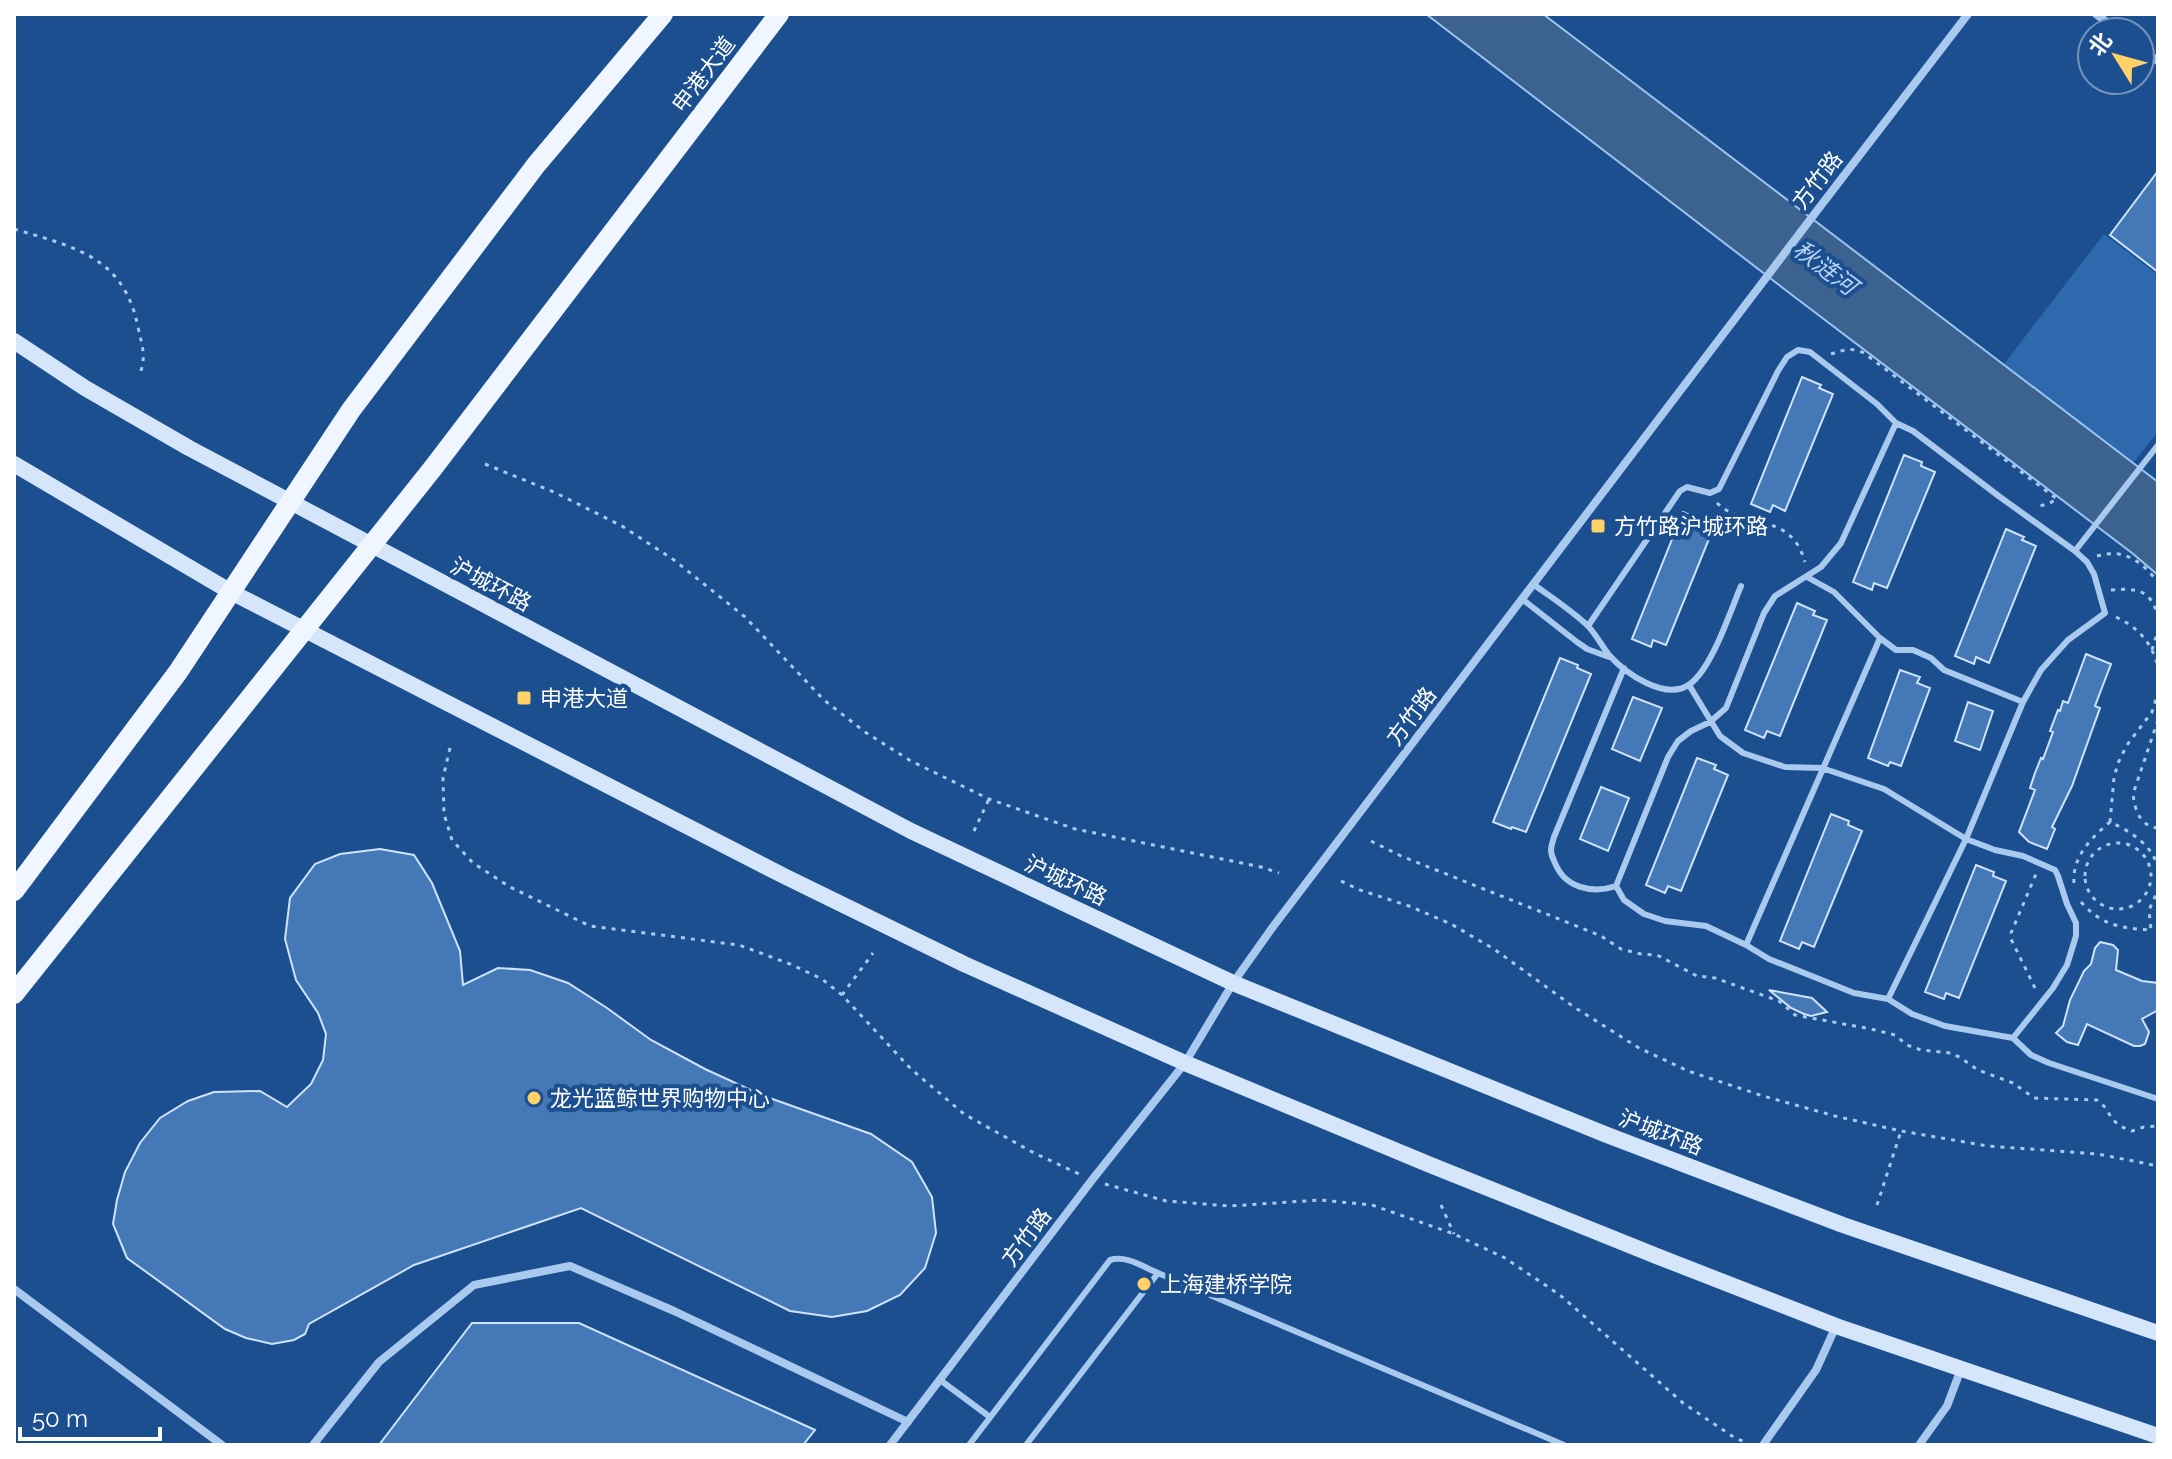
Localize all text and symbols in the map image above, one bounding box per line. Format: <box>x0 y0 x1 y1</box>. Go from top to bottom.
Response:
north arrow <box>2076 16 2156 96</box>
text: 北 <box>2083 27 2117 61</box>
street label: 申港大道 <box>666 31 740 117</box>
street label: 方竹路 <box>1786 146 1848 214</box>
water label: 秋涟河 <box>1788 234 1866 303</box>
place label: 方竹路沪城环路 <box>1614 513 1768 539</box>
marker: 方竹路沪城环路 <box>1589 517 1607 535</box>
street label: 沪城环路 <box>446 552 536 616</box>
street label: 方竹路 <box>1381 682 1441 750</box>
place label: 申港大道 <box>540 685 628 711</box>
marker: 申港大道 <box>515 689 533 707</box>
street label: 沪城环路 <box>1021 850 1111 910</box>
place label: 龙光蓝鲸世界购物中心 <box>550 1085 770 1111</box>
marker: 龙光蓝鲸世界购物中心 <box>525 1089 543 1107</box>
street label: 沪城环路 <box>1615 1104 1707 1160</box>
street label: 方竹路 <box>996 1203 1056 1271</box>
place label: 上海建桥学院 <box>1160 1271 1292 1297</box>
marker: 上海建桥学院 <box>1135 1275 1153 1293</box>
scale bar <box>20 1391 160 1441</box>
text: 50 m <box>32 1404 88 1433</box>

